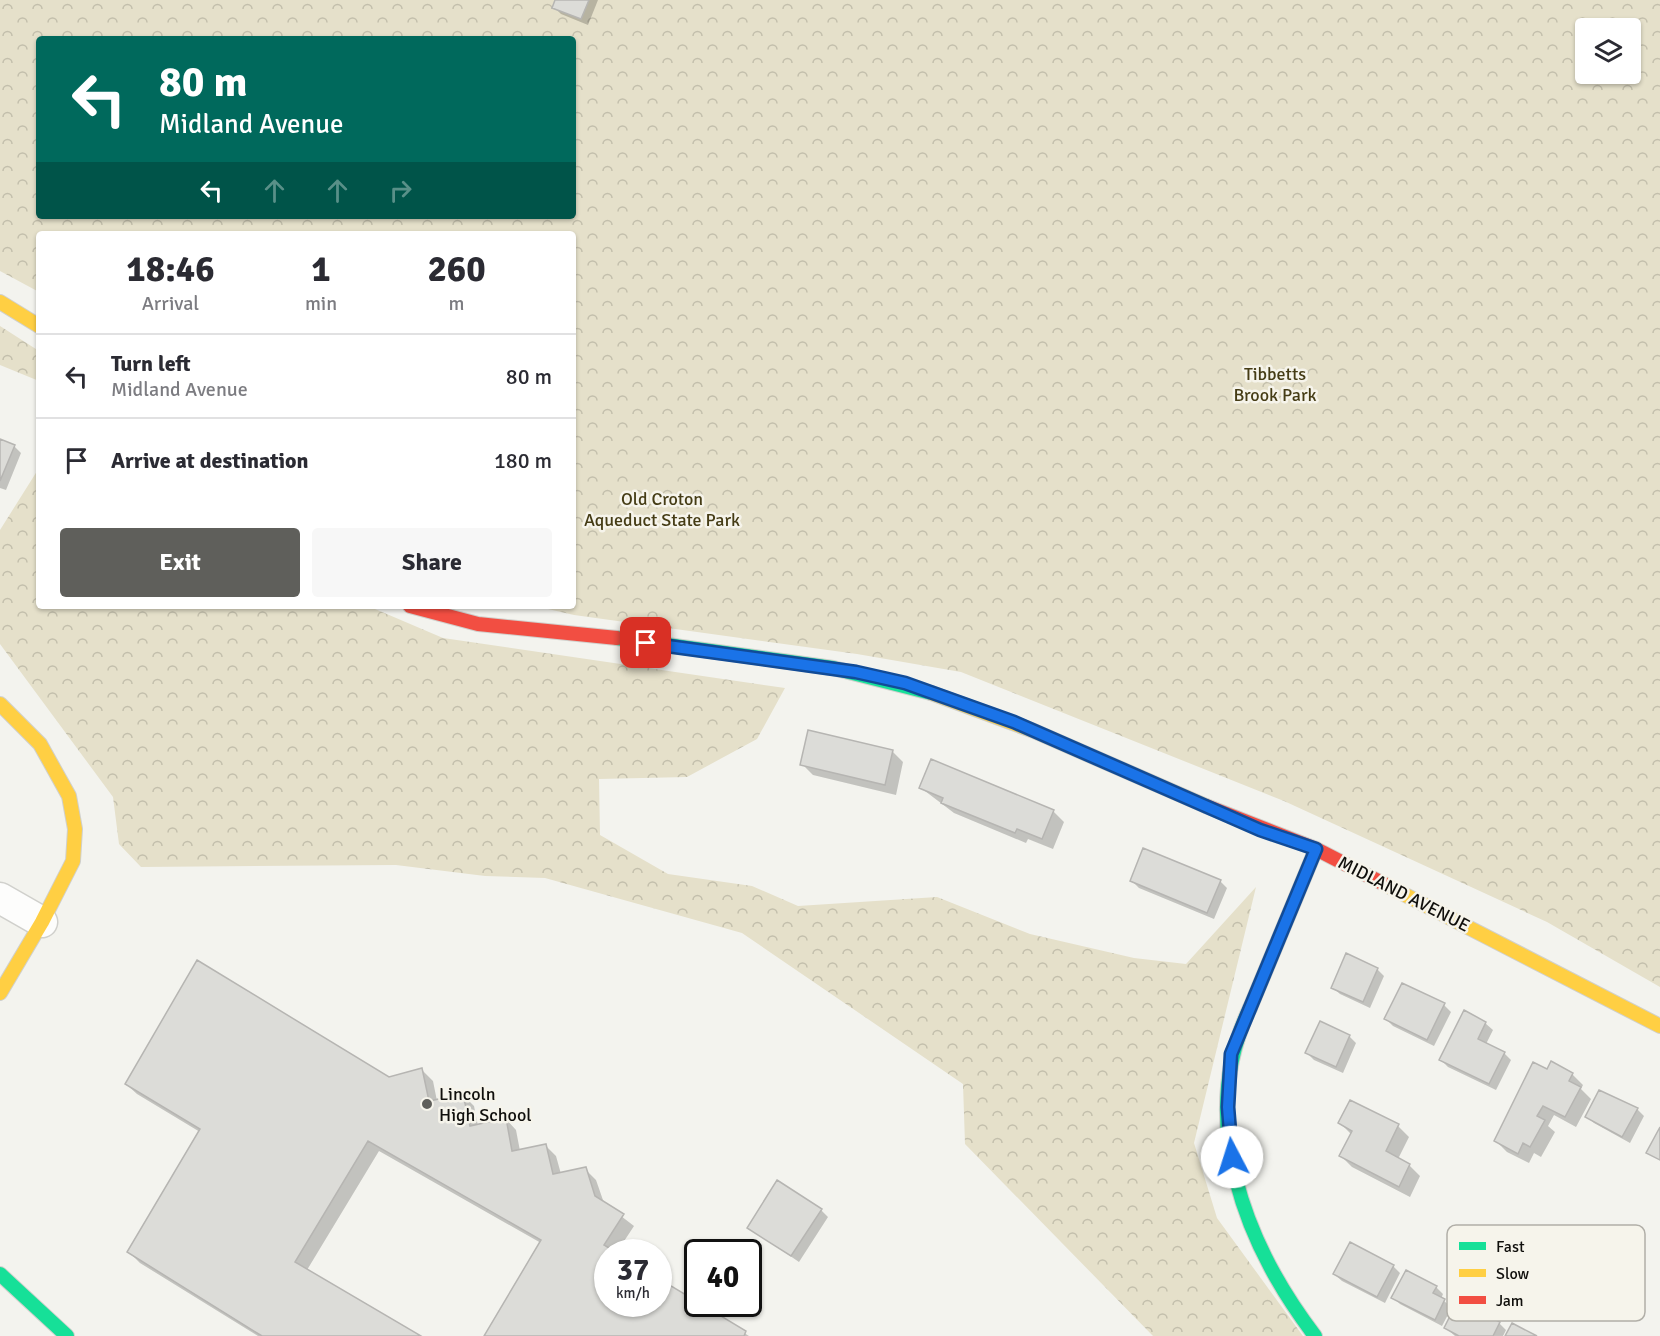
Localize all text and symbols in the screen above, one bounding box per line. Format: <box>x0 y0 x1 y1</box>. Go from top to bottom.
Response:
map controls <box>1575 18 1641 84</box>
button: layers <box>1575 18 1641 84</box>
text: 80 m <box>159 57 248 108</box>
icon: left <box>60 60 138 138</box>
text: Midland Avenue <box>159 108 344 141</box>
icon: left <box>195 174 228 207</box>
icon: ahead <box>258 174 291 207</box>
icon: ahead <box>321 174 354 207</box>
icon: right <box>384 174 417 207</box>
text: 18:46 <box>126 247 215 292</box>
text: 1 <box>311 247 331 292</box>
text: 260 <box>427 247 486 292</box>
text: Arrival <box>142 291 199 316</box>
text: min <box>305 291 337 316</box>
text: m <box>449 291 465 316</box>
text: Turn left <box>111 350 191 377</box>
icon: left <box>60 360 93 393</box>
text: 80 m <box>506 363 552 390</box>
park label: Tibbetts Brook Park <box>1233 363 1317 406</box>
text: Midland Avenue <box>111 377 248 402</box>
icon: arrive <box>60 444 93 477</box>
text: Arrive at destination <box>111 447 308 474</box>
text: 180 m <box>494 447 552 474</box>
park label: Old Croton Aqueduct State Park <box>584 488 740 531</box>
button: Exit <box>60 528 300 597</box>
button: Share <box>312 528 552 597</box>
pin <box>620 617 671 668</box>
icon: arrive <box>629 626 662 659</box>
street label: MIDLAND AVENUE <box>1335 851 1473 937</box>
place label: Lincoln High School <box>439 1083 532 1126</box>
marker: Lincoln High School <box>420 1097 434 1111</box>
position arrow <box>1200 1125 1264 1189</box>
legend <box>1447 1225 1645 1321</box>
text: Fast <box>1496 1237 1525 1257</box>
speed limit sign: 40 <box>684 1239 762 1317</box>
text: 37 <box>617 1252 649 1289</box>
text: Slow <box>1496 1264 1530 1284</box>
text: km/h <box>616 1284 650 1302</box>
text: Jam <box>1496 1291 1524 1311</box>

